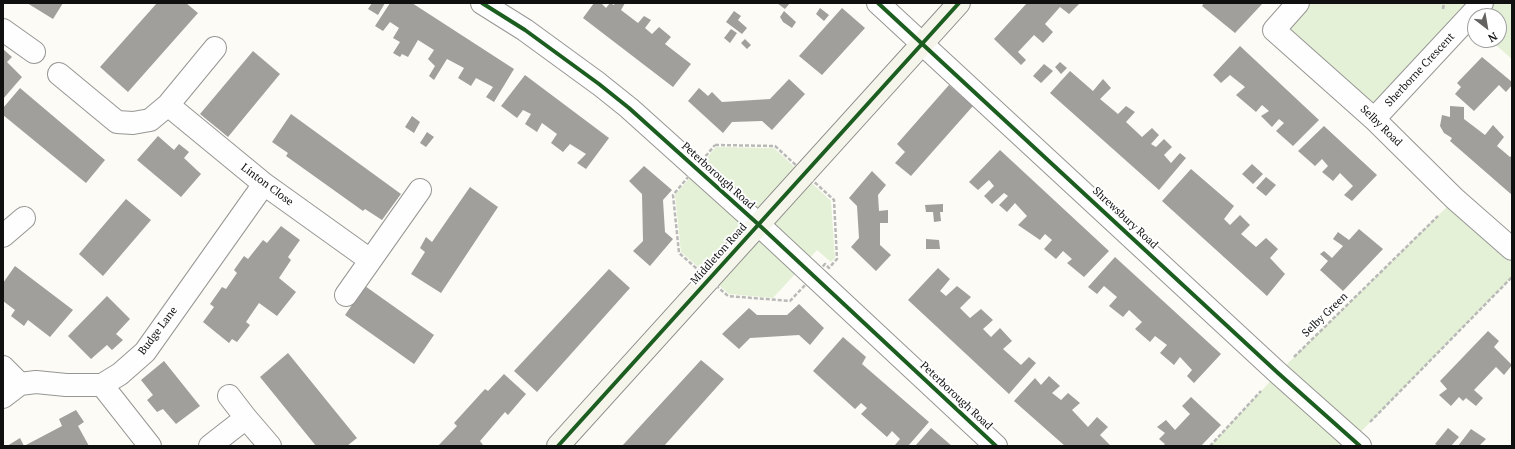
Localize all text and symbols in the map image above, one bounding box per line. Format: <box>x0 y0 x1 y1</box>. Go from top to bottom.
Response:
north arrow <box>1467 8 1507 48</box>
text: N <box>1485 29 1500 46</box>
street label: Sherborne Crescent <box>1382 30 1458 110</box>
street label: Selby Road <box>1357 103 1405 149</box>
street label: Peterborough Road <box>679 140 757 212</box>
street label: Linton Close <box>238 161 296 209</box>
street label: Shrewsbury Road <box>1090 184 1160 252</box>
street label: Middleton Road <box>688 221 750 287</box>
street label: Selby Green <box>1299 290 1351 340</box>
street label: Budge Lane <box>136 304 180 358</box>
street label: Peterborough Road <box>917 359 995 433</box>

